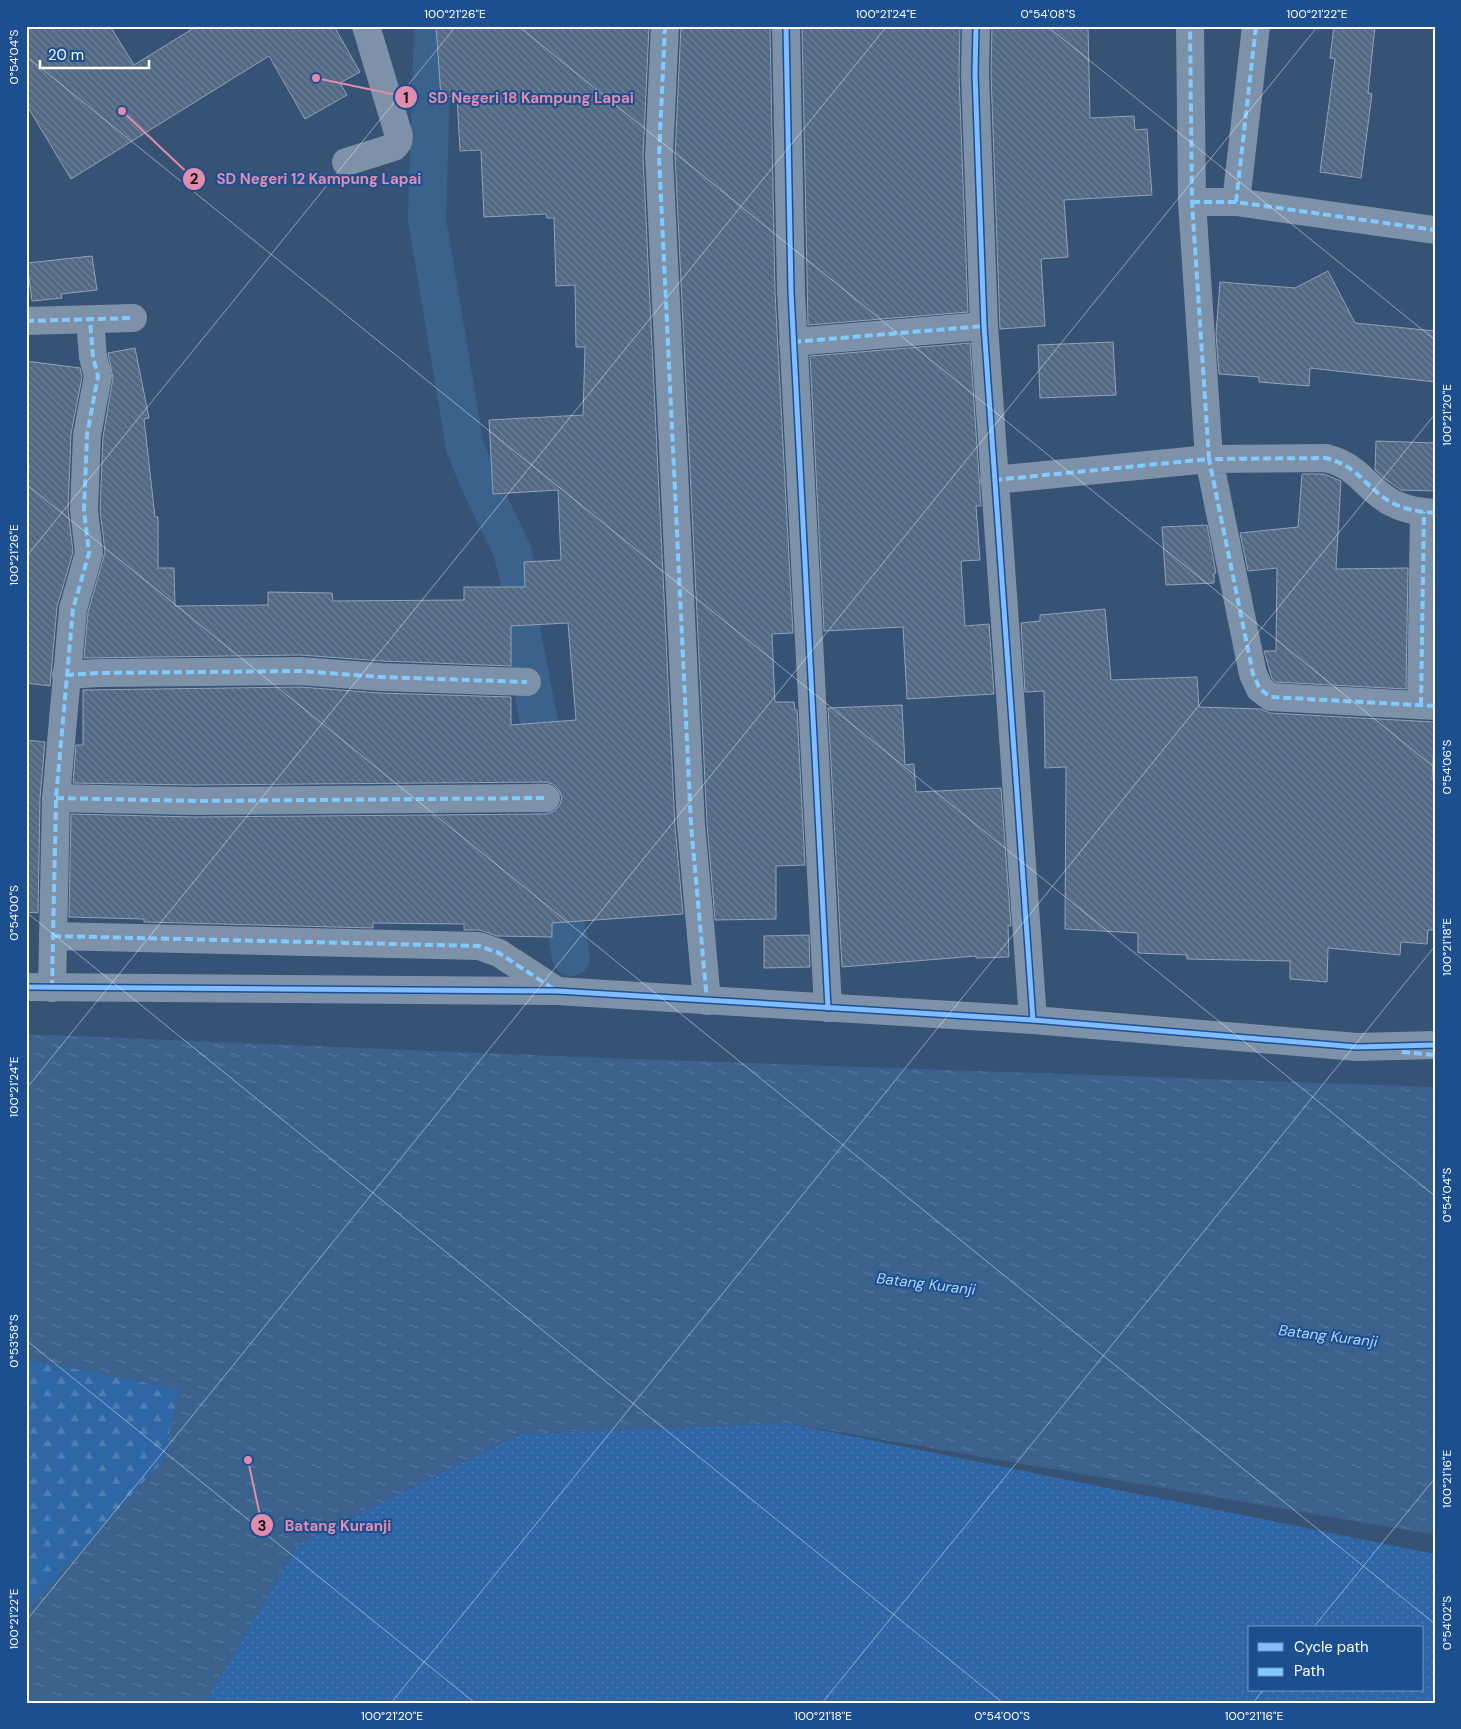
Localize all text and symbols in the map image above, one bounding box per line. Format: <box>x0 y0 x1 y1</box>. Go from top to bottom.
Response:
text: 100°21'26"E <box>424 6 486 22</box>
text: 100°21'24"E <box>855 6 917 22</box>
text: 0°54'08"S <box>1021 6 1075 22</box>
text: 100°21'22"E <box>1287 6 1348 22</box>
text: 0°54'04"S <box>6 30 22 84</box>
scale bar <box>40 38 149 70</box>
text: 20 m <box>48 45 84 65</box>
callout: SD Negeri 18 Kampung Lapai <box>394 82 644 112</box>
text: 1 <box>403 88 409 108</box>
text: SD Negeri 18 Kampung Lapai <box>428 88 634 108</box>
callout: SD Negeri 12 Kampung Lapai <box>182 164 432 194</box>
text: 2 <box>190 169 199 189</box>
text: SD Negeri 12 Kampung Lapai <box>217 169 421 189</box>
text: 100°21'20"E <box>1439 384 1455 446</box>
text: 100°21'26"E <box>6 524 22 586</box>
text: 0°54'06"S <box>1439 739 1455 795</box>
text: 0°54'00"S <box>6 885 22 941</box>
text: 100°21'18"E <box>1439 918 1455 976</box>
text: 100°21'24"E <box>6 1056 22 1118</box>
text: 0°54'04"S <box>1439 1168 1455 1222</box>
water label: Batang Kuranji <box>875 1268 977 1300</box>
text: 0°53'58"S <box>6 1314 22 1368</box>
water label: Batang Kuranji <box>1277 1320 1379 1352</box>
text: 100°21'16"E <box>1439 1450 1455 1508</box>
callout: Batang Kuranji <box>250 1510 401 1540</box>
text: 3 <box>257 1516 267 1536</box>
text: Batang Kuranji <box>285 1516 391 1536</box>
text: 100°21'22"E <box>6 1588 22 1649</box>
text: 0°54'02"S <box>1439 1596 1455 1650</box>
legend <box>1248 1626 1424 1692</box>
text: Cycle path <box>1294 1637 1369 1657</box>
text: Path <box>1294 1661 1325 1681</box>
text: 100°21'20"E <box>361 1708 423 1724</box>
text: 100°21'18"E <box>794 1708 852 1724</box>
text: 0°54'00"S <box>974 1708 1030 1724</box>
text: 100°21'16"E <box>1225 1708 1283 1724</box>

